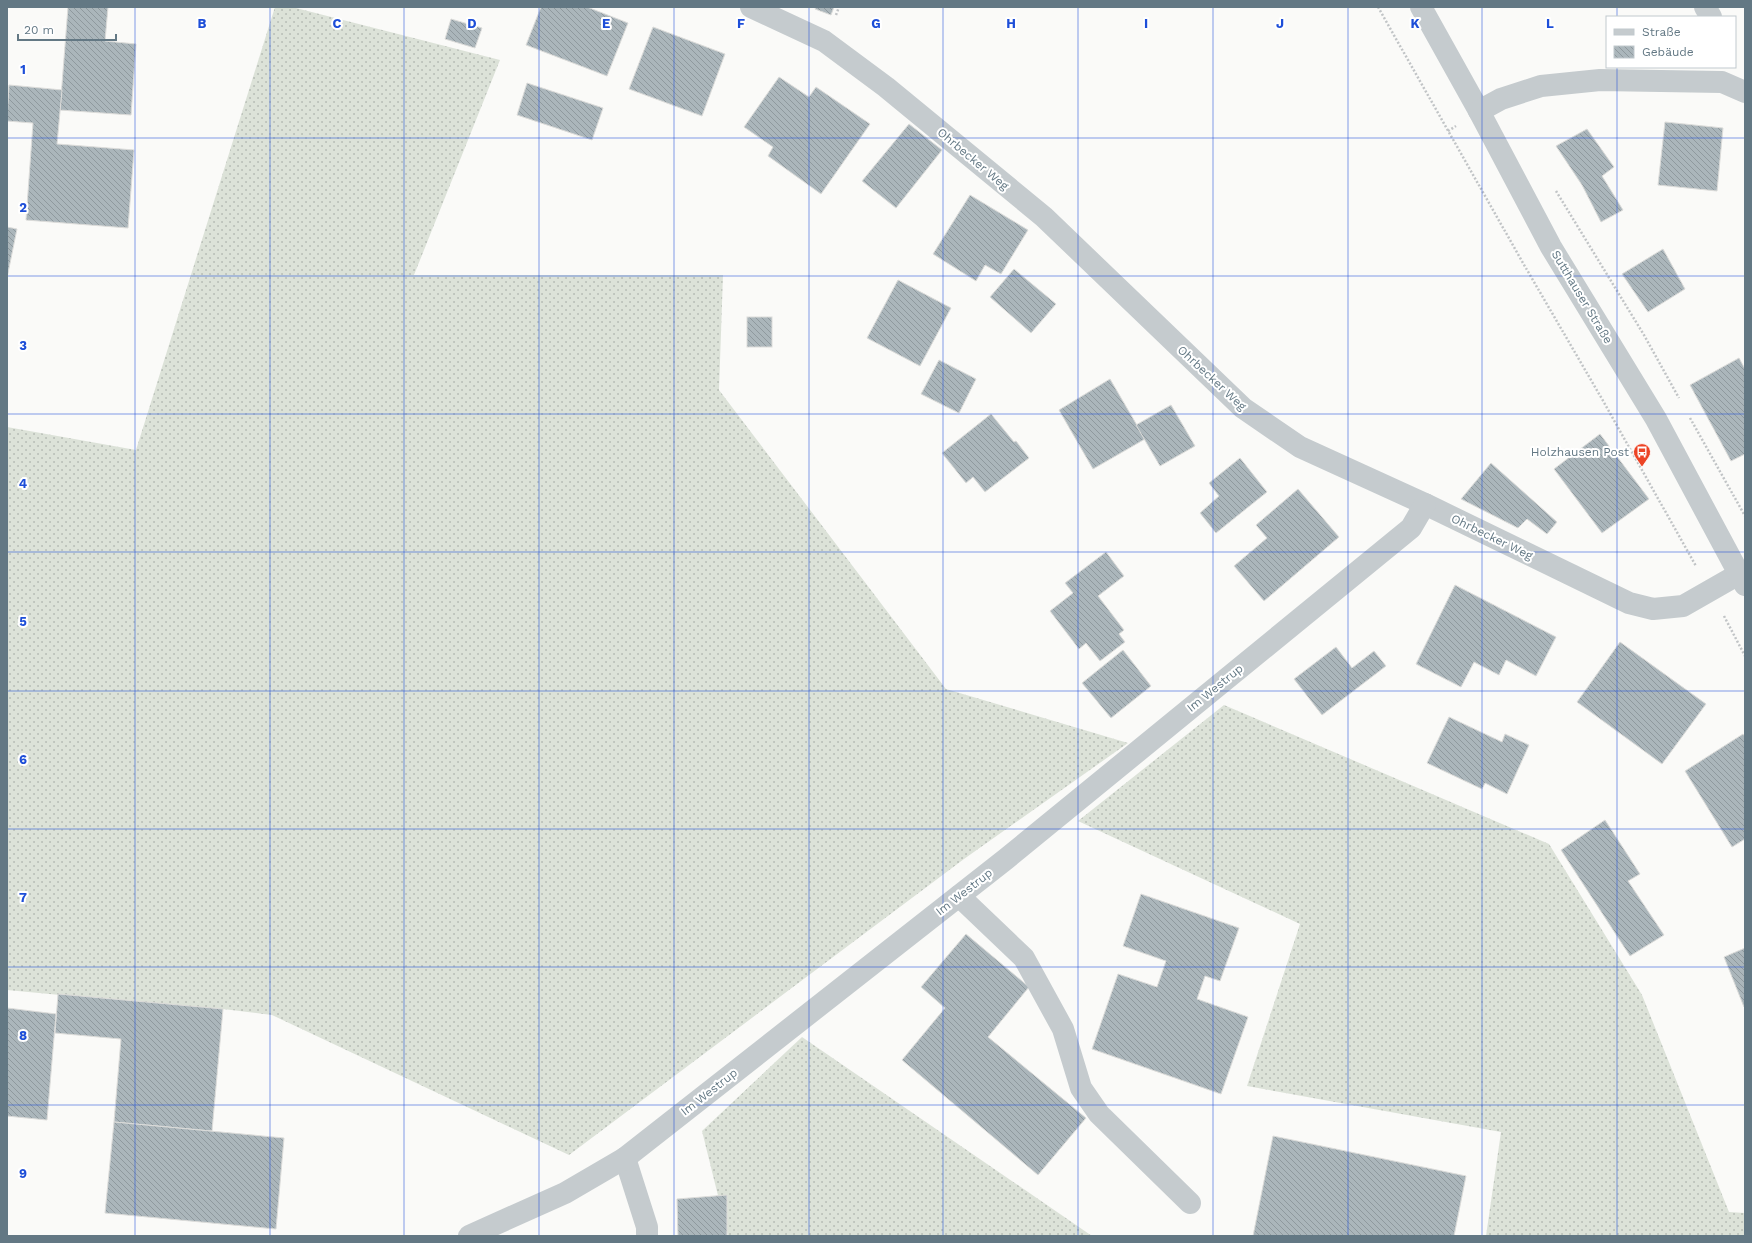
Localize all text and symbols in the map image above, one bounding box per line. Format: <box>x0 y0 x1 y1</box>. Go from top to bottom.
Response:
scale bar <box>18 16 116 42</box>
text: B <box>198 16 207 31</box>
text: C <box>333 16 342 31</box>
text: D <box>467 16 477 31</box>
text: E <box>602 16 610 31</box>
text: F <box>737 16 745 31</box>
text: G <box>871 16 881 31</box>
text: H <box>1006 16 1016 31</box>
text: I <box>1144 16 1148 31</box>
text: J <box>1276 16 1284 31</box>
text: K <box>1410 16 1420 31</box>
text: L <box>1546 16 1554 31</box>
legend <box>1606 16 1736 68</box>
text: 20 m <box>24 23 54 37</box>
text: Straße <box>1642 25 1681 39</box>
text: Gebäude <box>1642 45 1694 59</box>
text: 1 <box>20 62 26 77</box>
street label: Ohrbecker Weg <box>934 125 1012 193</box>
text: 2 <box>19 200 27 215</box>
street label: Sutthauser Straße <box>1549 248 1615 346</box>
text: 3 <box>19 338 27 353</box>
street label: Ohrbecker Weg <box>1175 343 1250 414</box>
bus stop icon: Holzhausen Post <box>1632 442 1652 467</box>
place label: Holzhausen Post <box>1531 445 1629 459</box>
text: 4 <box>19 476 28 491</box>
street label: Ohrbecker Weg <box>1449 511 1536 563</box>
text: 5 <box>19 614 27 629</box>
street label: Im Westrup <box>1184 661 1246 715</box>
text: 6 <box>19 752 27 767</box>
street label: Im Westrup <box>933 866 995 918</box>
text: 7 <box>19 890 27 905</box>
text: 8 <box>19 1028 27 1043</box>
street label: Im Westrup <box>678 1066 740 1118</box>
text: 9 <box>19 1166 27 1181</box>

